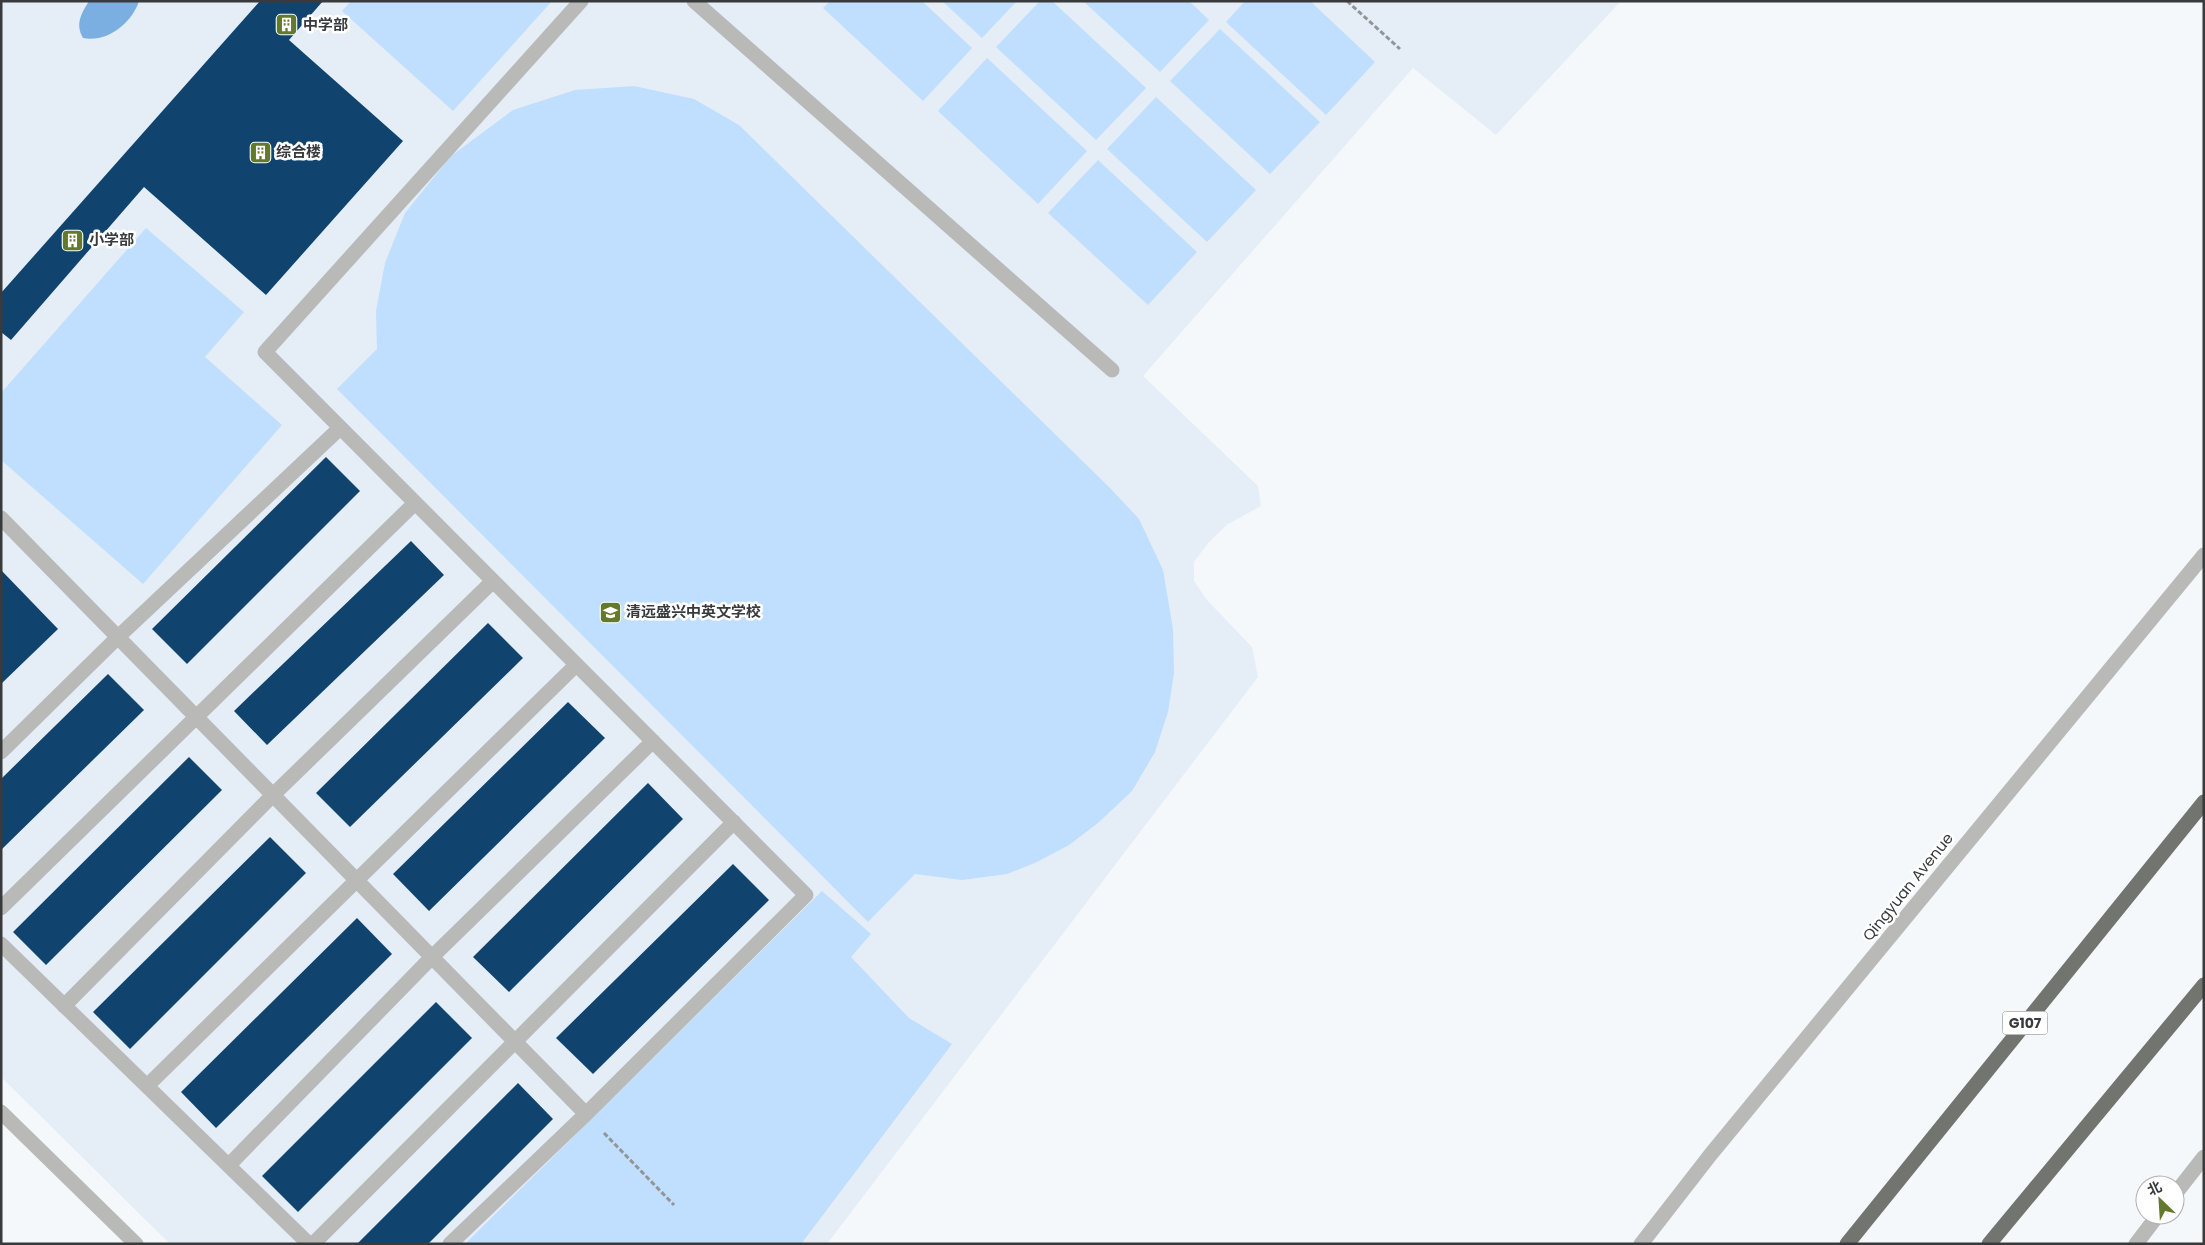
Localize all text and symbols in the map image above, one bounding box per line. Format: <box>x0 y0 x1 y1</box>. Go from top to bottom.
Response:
building icon: 中学部 <box>275 13 299 37</box>
place label: 中学部 <box>303 14 348 35</box>
building icon: 综合楼 <box>248 140 272 164</box>
place label: 综合楼 <box>276 141 321 162</box>
building icon: 小学部 <box>61 228 85 252</box>
place label: 小学部 <box>89 229 134 250</box>
school or university icon: 清远盛兴中英文学校 <box>598 600 622 624</box>
place label: 清远盛兴中英文学校 <box>626 601 761 622</box>
street label: Qingyuan Avenue <box>1857 828 1958 945</box>
road number: G107 <box>2002 1011 2048 1034</box>
north arrow <box>2135 1175 2185 1225</box>
text: 北 <box>2144 1176 2165 1200</box>

